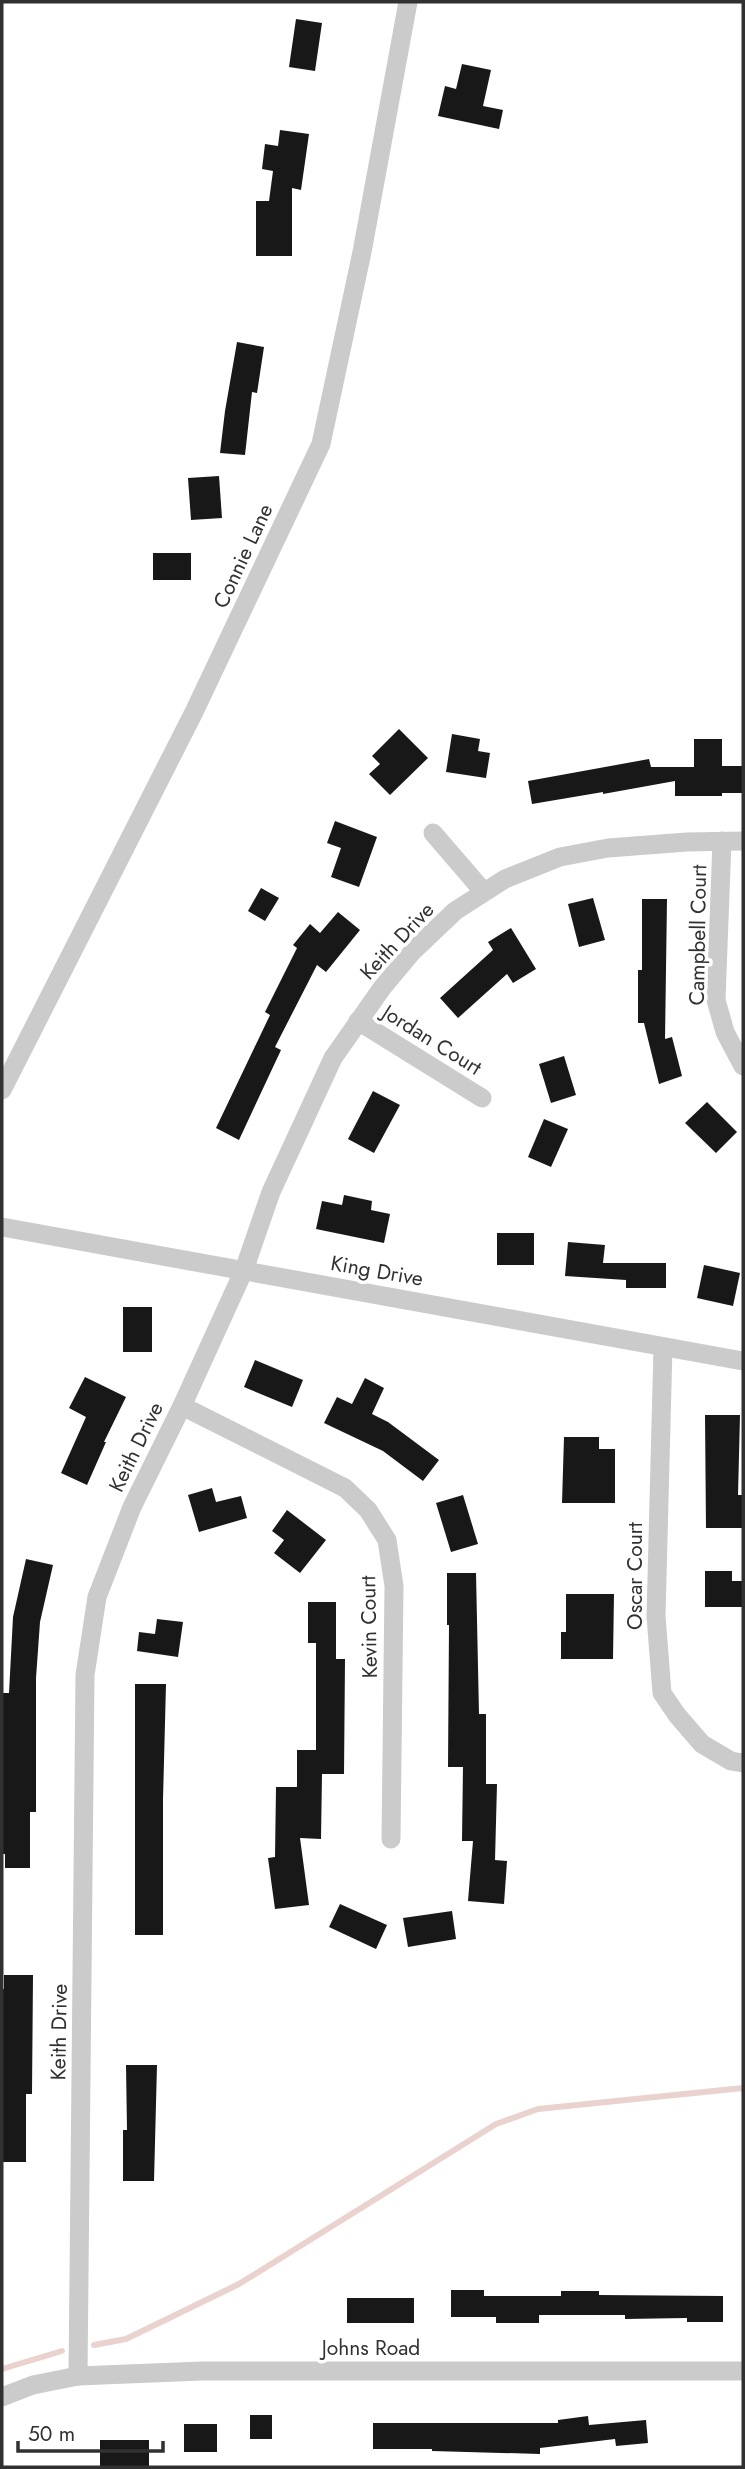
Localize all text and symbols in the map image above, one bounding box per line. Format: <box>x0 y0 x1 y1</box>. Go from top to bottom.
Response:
street label: Connie Lane <box>206 499 280 613</box>
street label: Campbell Court <box>682 864 714 1006</box>
street label: Keith Drive <box>353 895 441 987</box>
street label: Jordan Court <box>374 996 488 1082</box>
street label: King Drive <box>328 1248 426 1294</box>
street label: Keith Drive <box>101 1397 171 1497</box>
street label: Oscar Court <box>620 1522 650 1630</box>
street label: Kevin Court <box>353 1575 385 1679</box>
street label: Keith Drive <box>43 1983 75 2081</box>
street label: Johns Road <box>319 2333 420 2363</box>
scale bar <box>18 2410 163 2454</box>
text: 50 m <box>28 2419 75 2449</box>

